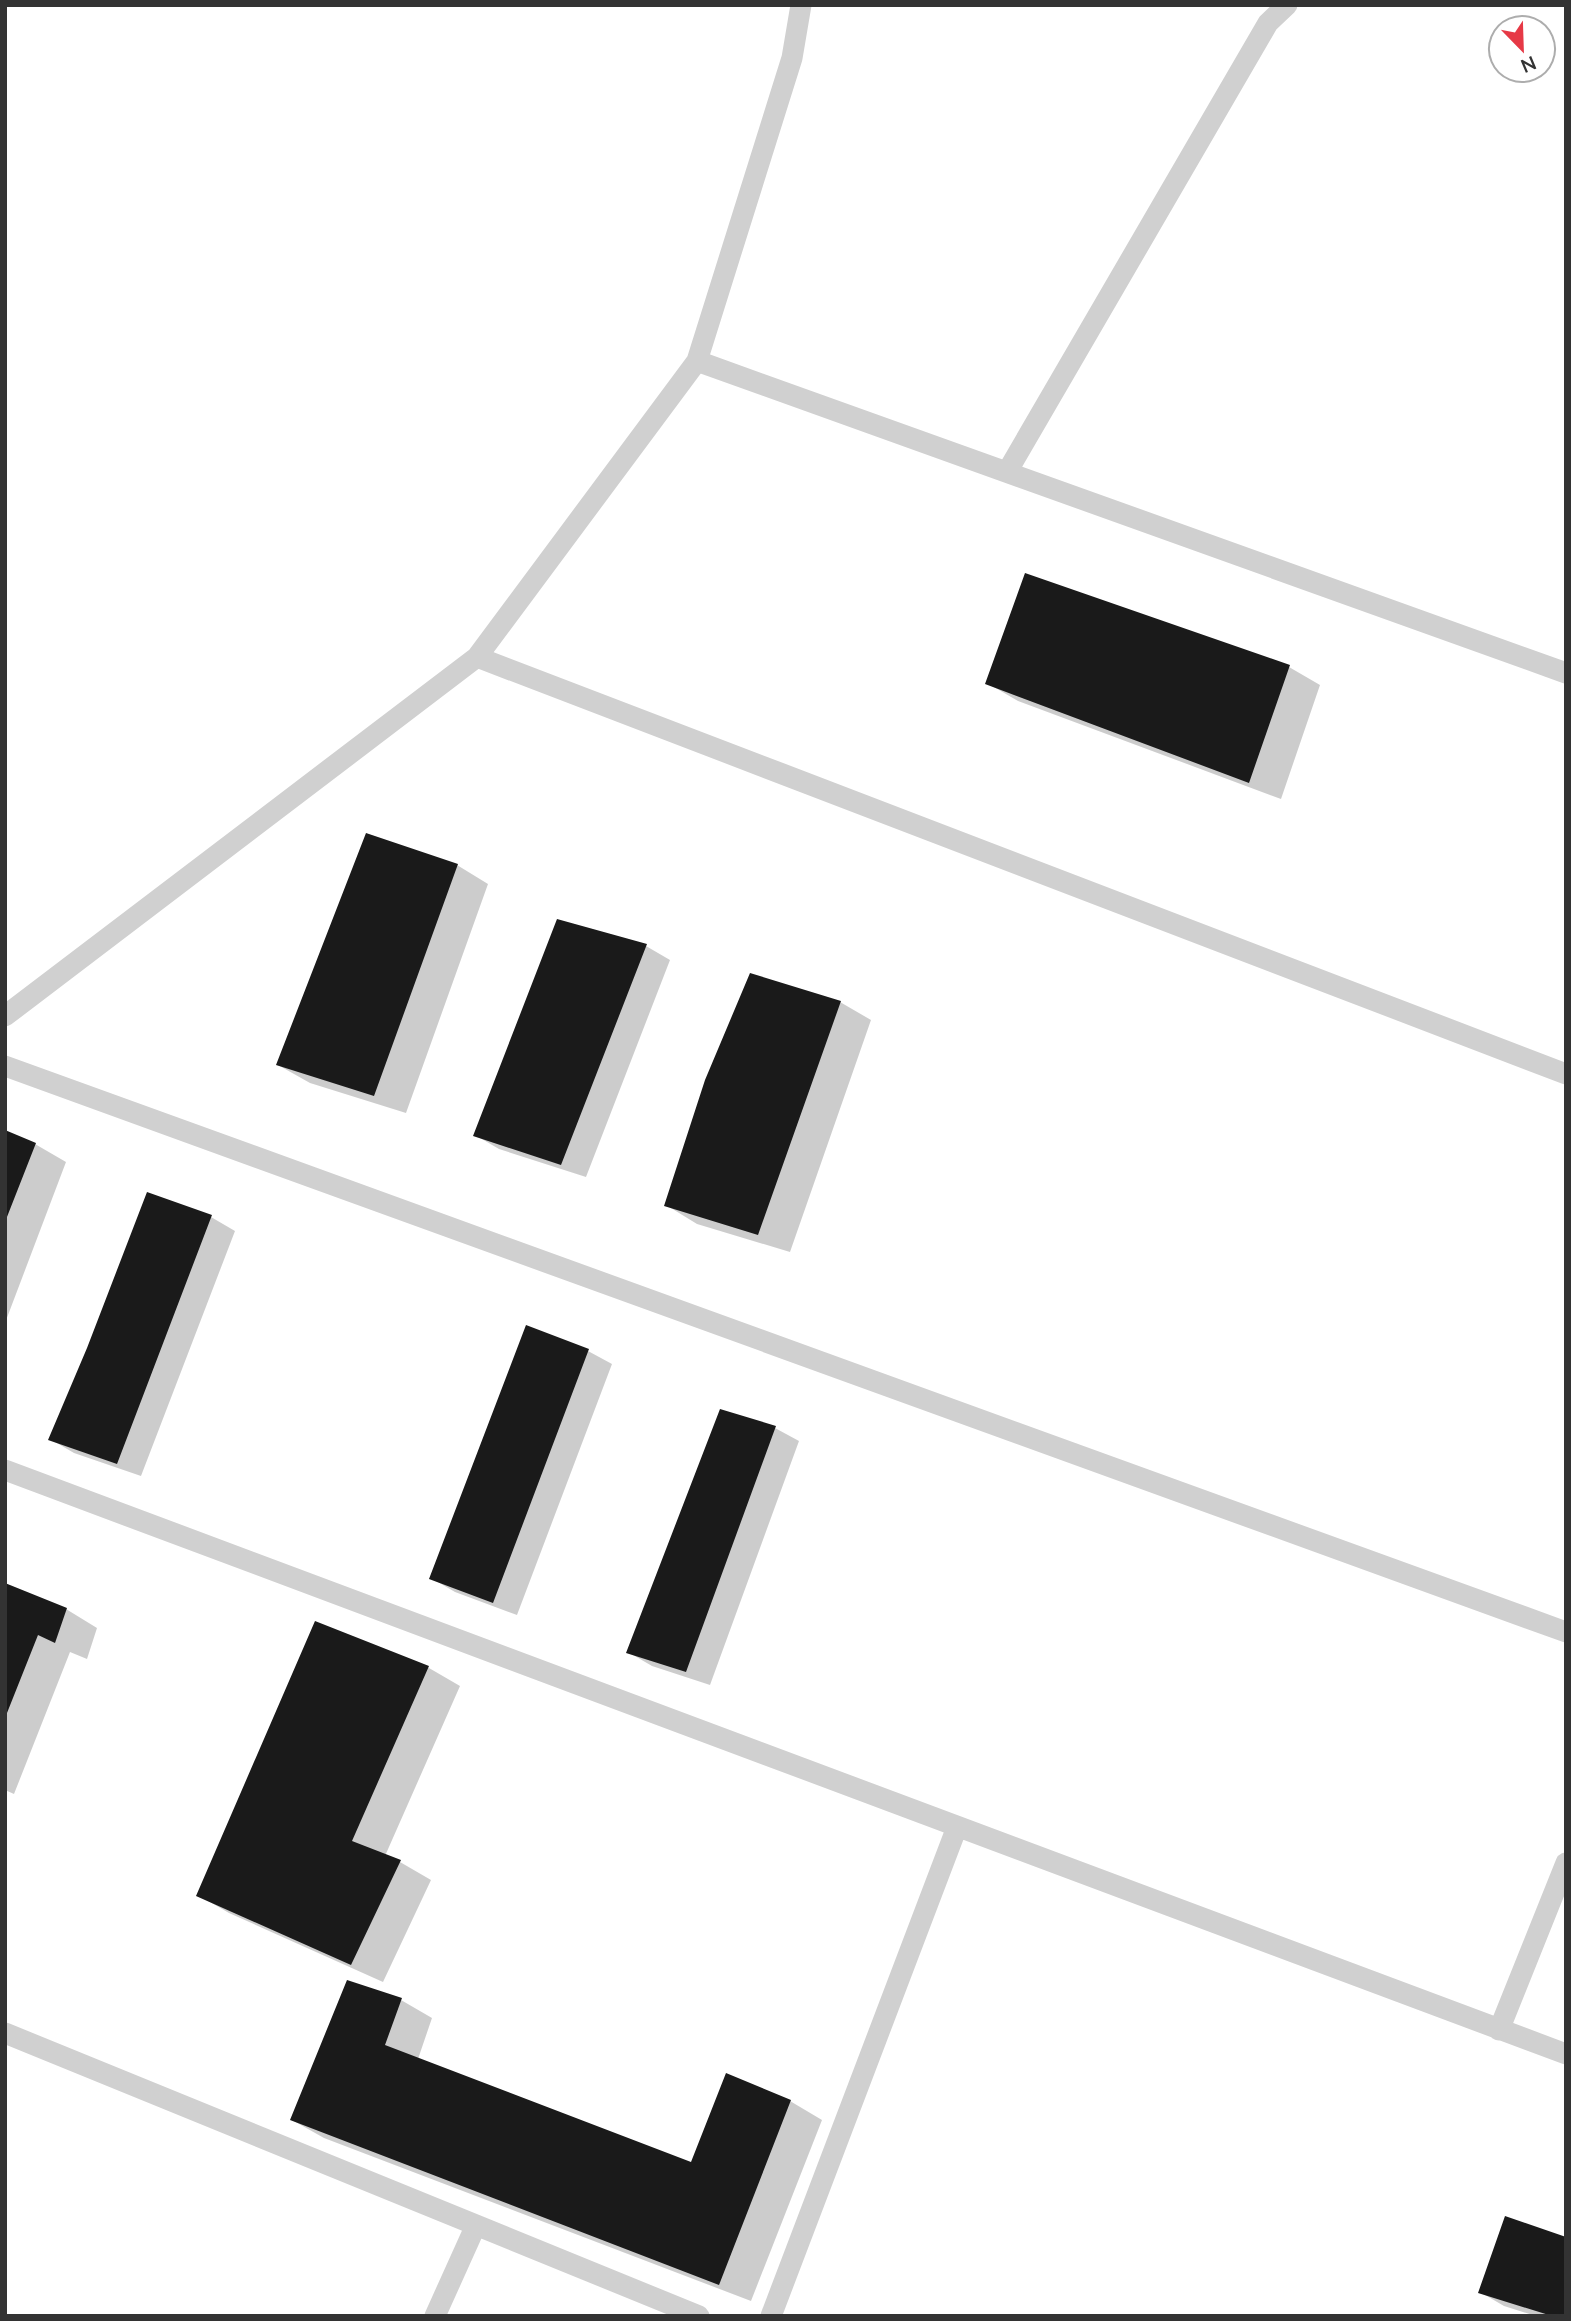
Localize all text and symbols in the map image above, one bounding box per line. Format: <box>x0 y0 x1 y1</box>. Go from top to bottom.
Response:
north arrow <box>1487 14 1557 84</box>
text: N <box>1517 51 1540 78</box>

